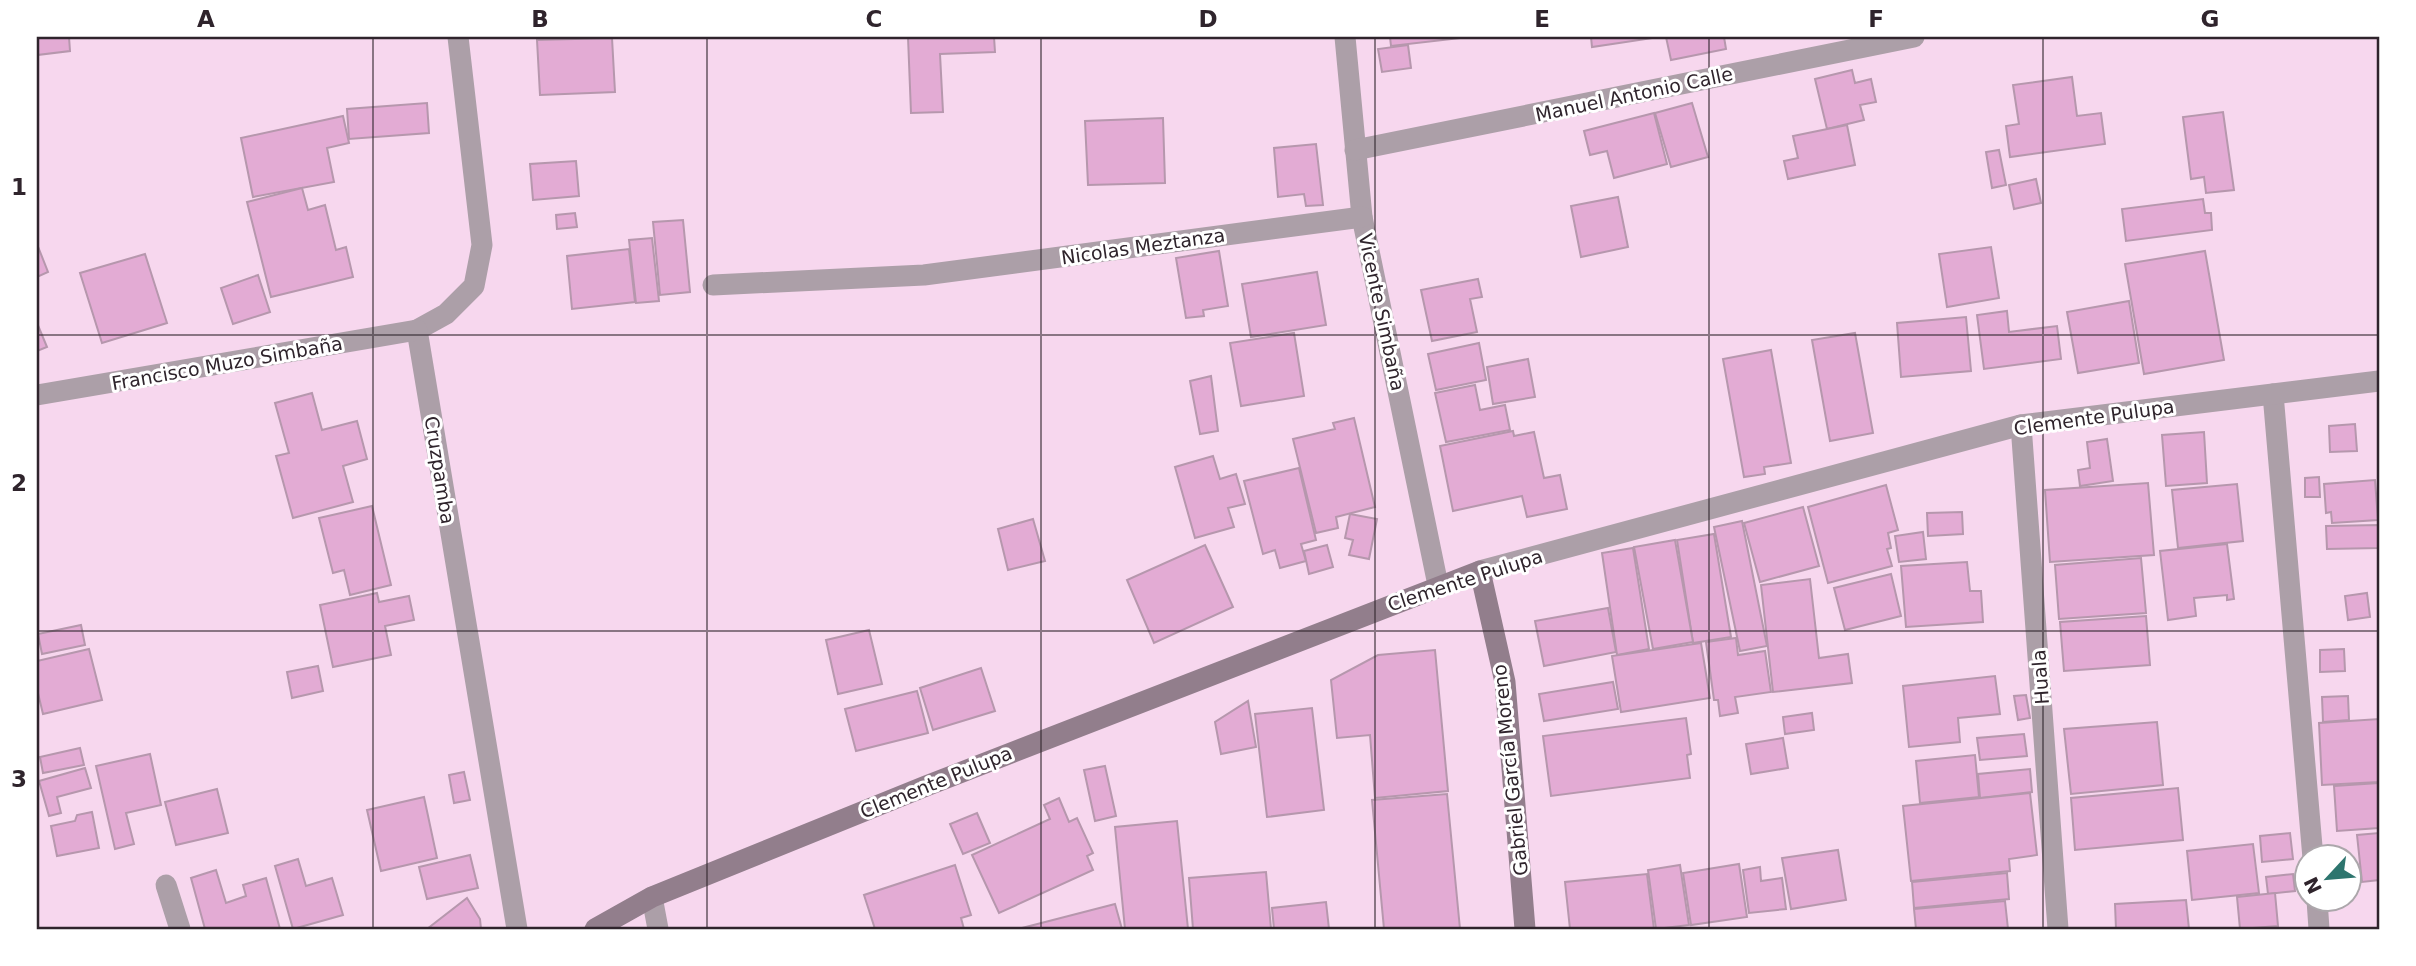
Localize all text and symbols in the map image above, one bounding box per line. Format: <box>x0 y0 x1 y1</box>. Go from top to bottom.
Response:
text: A <box>197 6 215 32</box>
text: B <box>531 6 549 32</box>
text: C <box>866 6 882 32</box>
text: D <box>1198 6 1218 32</box>
text: E <box>1534 6 1550 32</box>
text: F <box>1868 6 1884 32</box>
text: G <box>2201 6 2219 32</box>
street label: Manuel Antonio Calle <box>1533 62 1735 126</box>
text: 1 <box>11 174 27 200</box>
street label: Nicolas Meztanza <box>1060 224 1226 268</box>
street label: Vicente Simbaña <box>1355 231 1409 393</box>
street label: Francisco Muzo Simbaña <box>110 332 344 394</box>
street label: Clemente Pulupa <box>2012 395 2176 439</box>
street label: Cruzpamba <box>421 414 459 526</box>
text: 2 <box>11 470 27 496</box>
street label: Clemente Pulupa <box>1385 545 1545 615</box>
street label: Huala <box>2027 649 2053 705</box>
street label: Gabriel García Moreno <box>1488 663 1532 877</box>
street label: Clemente Pulupa <box>857 741 1015 823</box>
text: 3 <box>11 766 27 792</box>
north arrow <box>2294 844 2364 914</box>
text: N <box>2299 873 2326 897</box>

